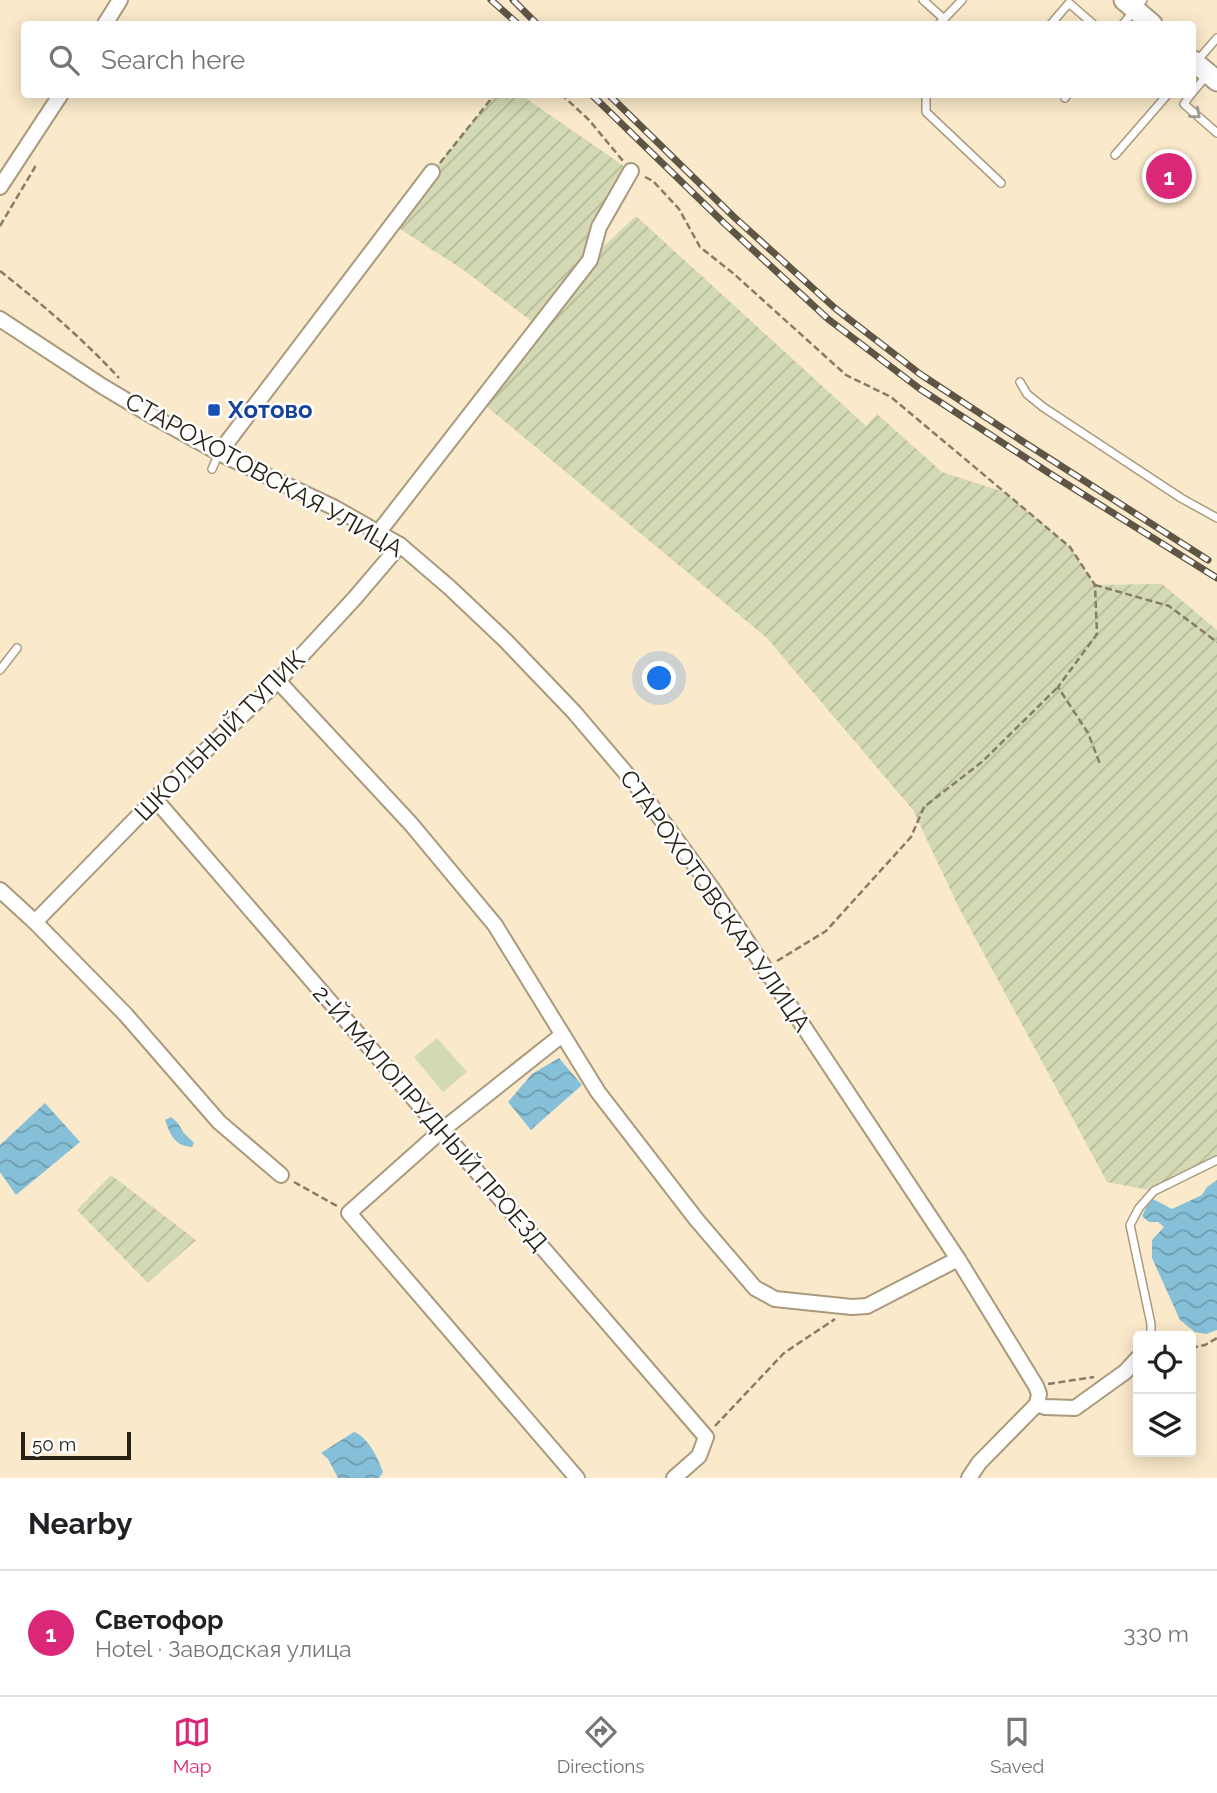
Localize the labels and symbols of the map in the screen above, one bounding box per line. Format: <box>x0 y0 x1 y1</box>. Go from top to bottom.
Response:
one-way arrow <box>1188 106 1201 118</box>
pin: 1 <box>1146 150 1192 202</box>
street label: СТАРОХОТОВСКАЯ УЛИЦА <box>120 386 408 563</box>
place label: Хотово <box>227 395 313 424</box>
marker: Хотово <box>206 402 222 418</box>
street label: ШКОЛЬНЫЙ ТУПИК <box>128 644 311 827</box>
your location <box>642 661 676 695</box>
street label: СТАРОХОТОВСКАЯ УЛИЦА <box>614 764 817 1037</box>
street label: 2-Й МАЛОПРУДНЫЙ ПРОЕЗД <box>307 979 554 1256</box>
scale bar <box>21 1429 131 1461</box>

